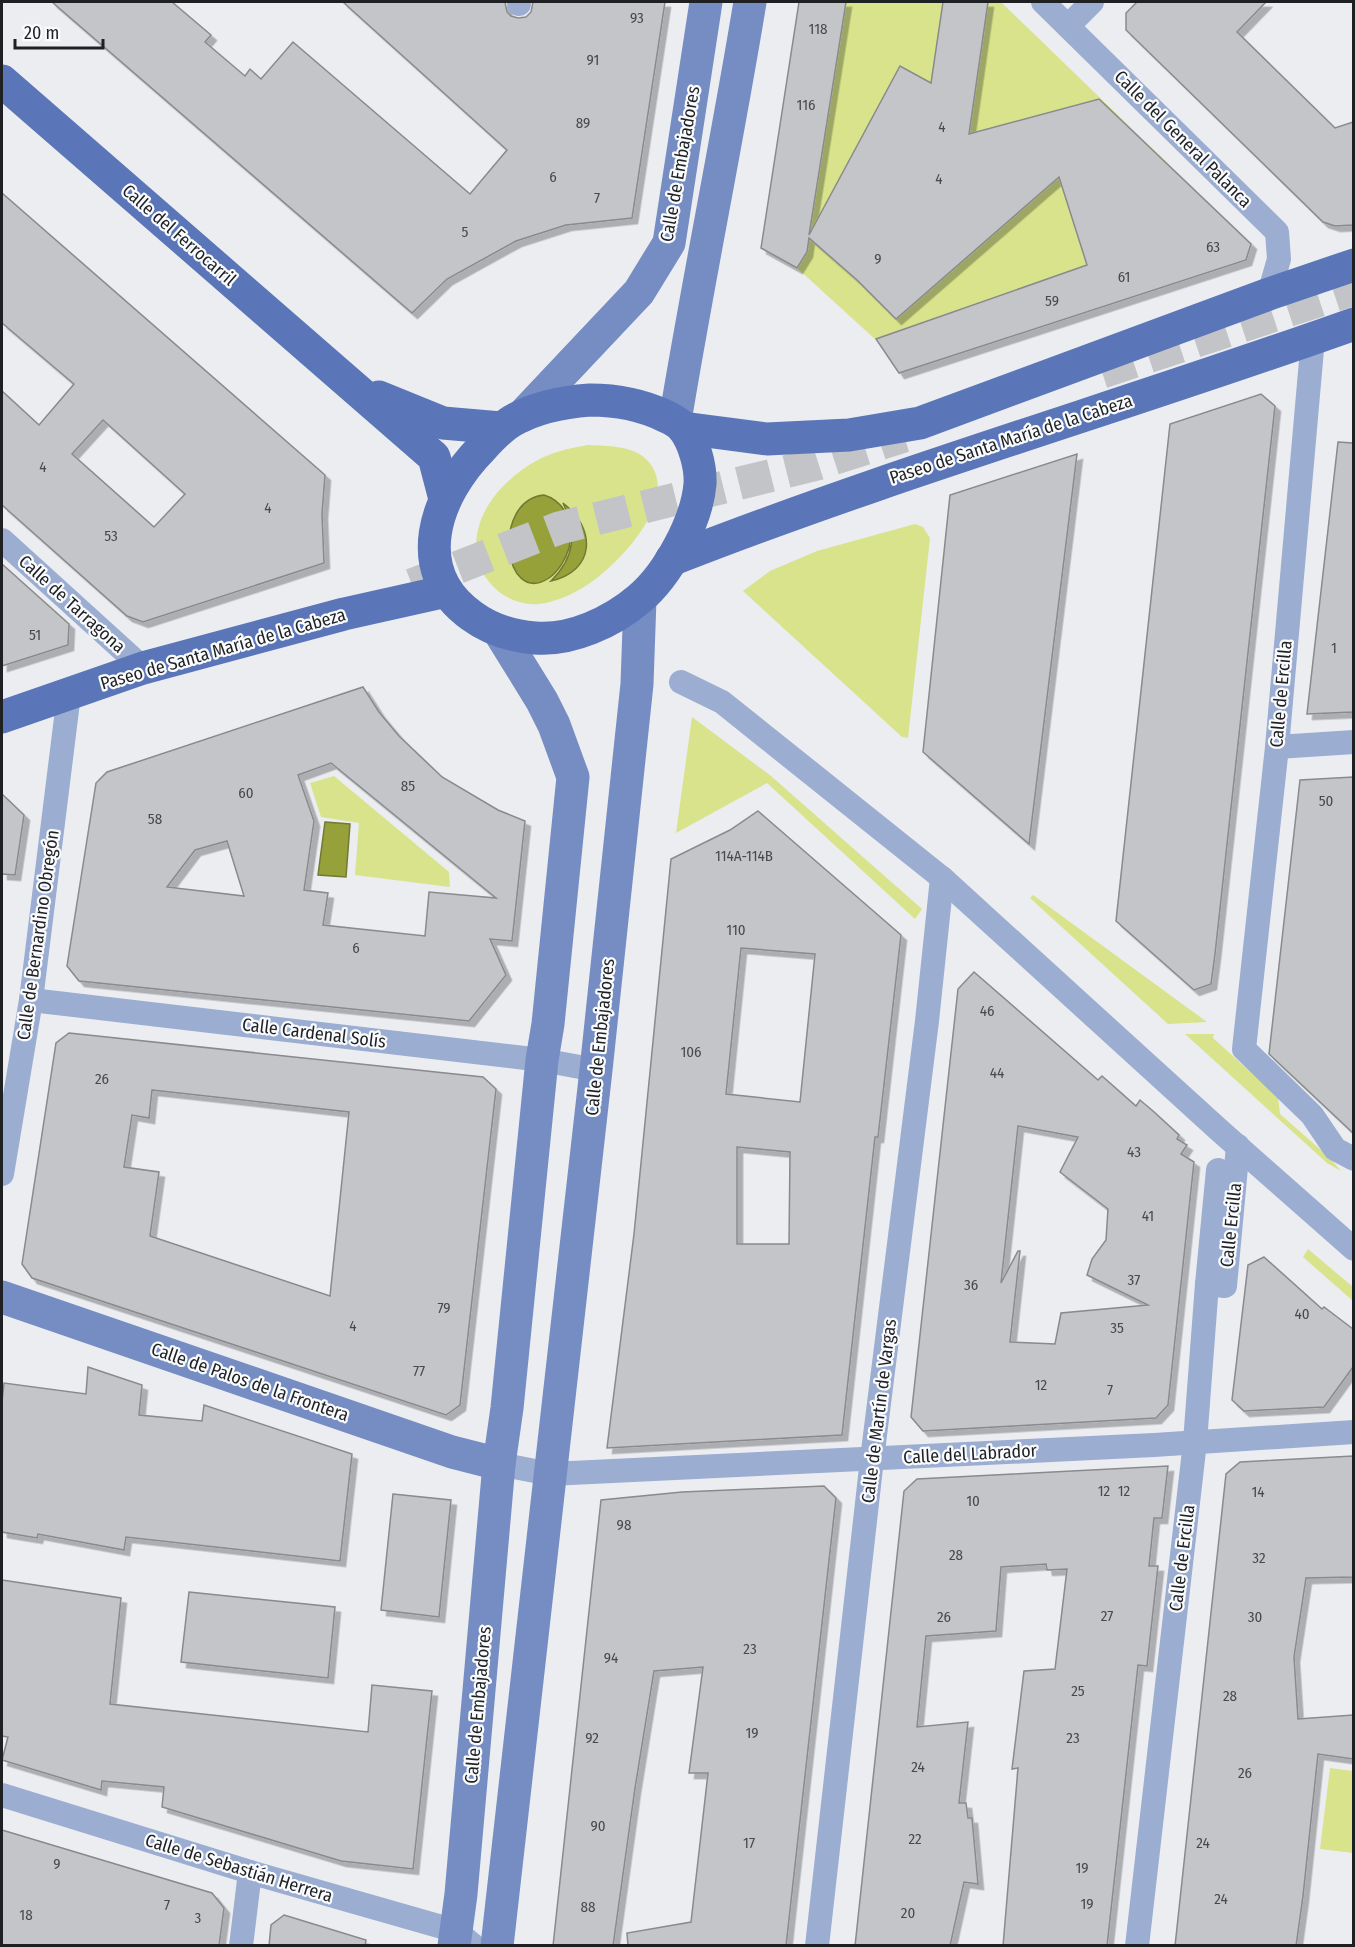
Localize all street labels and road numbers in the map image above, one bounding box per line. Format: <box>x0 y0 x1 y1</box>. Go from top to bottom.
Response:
street label: Calle del General Palanca <box>1110 66 1256 212</box>
street label: Calle de Embajadores <box>655 84 705 244</box>
street label: Calle del Ferrocarril <box>118 180 241 291</box>
street label: Paseo de Santa María de la Cabeza <box>887 389 1135 489</box>
street label: Calle de Tarragona <box>14 550 130 658</box>
street label: Paseo de Santa María de la Cabeza <box>98 603 348 695</box>
street label: Calle de Ercilla <box>1265 639 1297 748</box>
street label: Calle de Bernardino Obregón <box>12 828 64 1042</box>
street label: Calle de Embajadores <box>581 957 619 1117</box>
street label: Calle Cardenal Solís <box>241 1013 387 1053</box>
street label: Calle Ercilla <box>1216 1182 1246 1268</box>
street label: Calle de Martín de Vargas <box>857 1317 901 1504</box>
street label: Calle de Palos de la Frontera <box>148 1338 352 1426</box>
street label: Calle del Labrador <box>903 1439 1038 1468</box>
street label: Calle de Ercilla <box>1165 1503 1199 1613</box>
street label: Calle de Embajadores <box>460 1625 496 1785</box>
street label: Calle de Sebastián Herrera <box>143 1829 336 1907</box>

